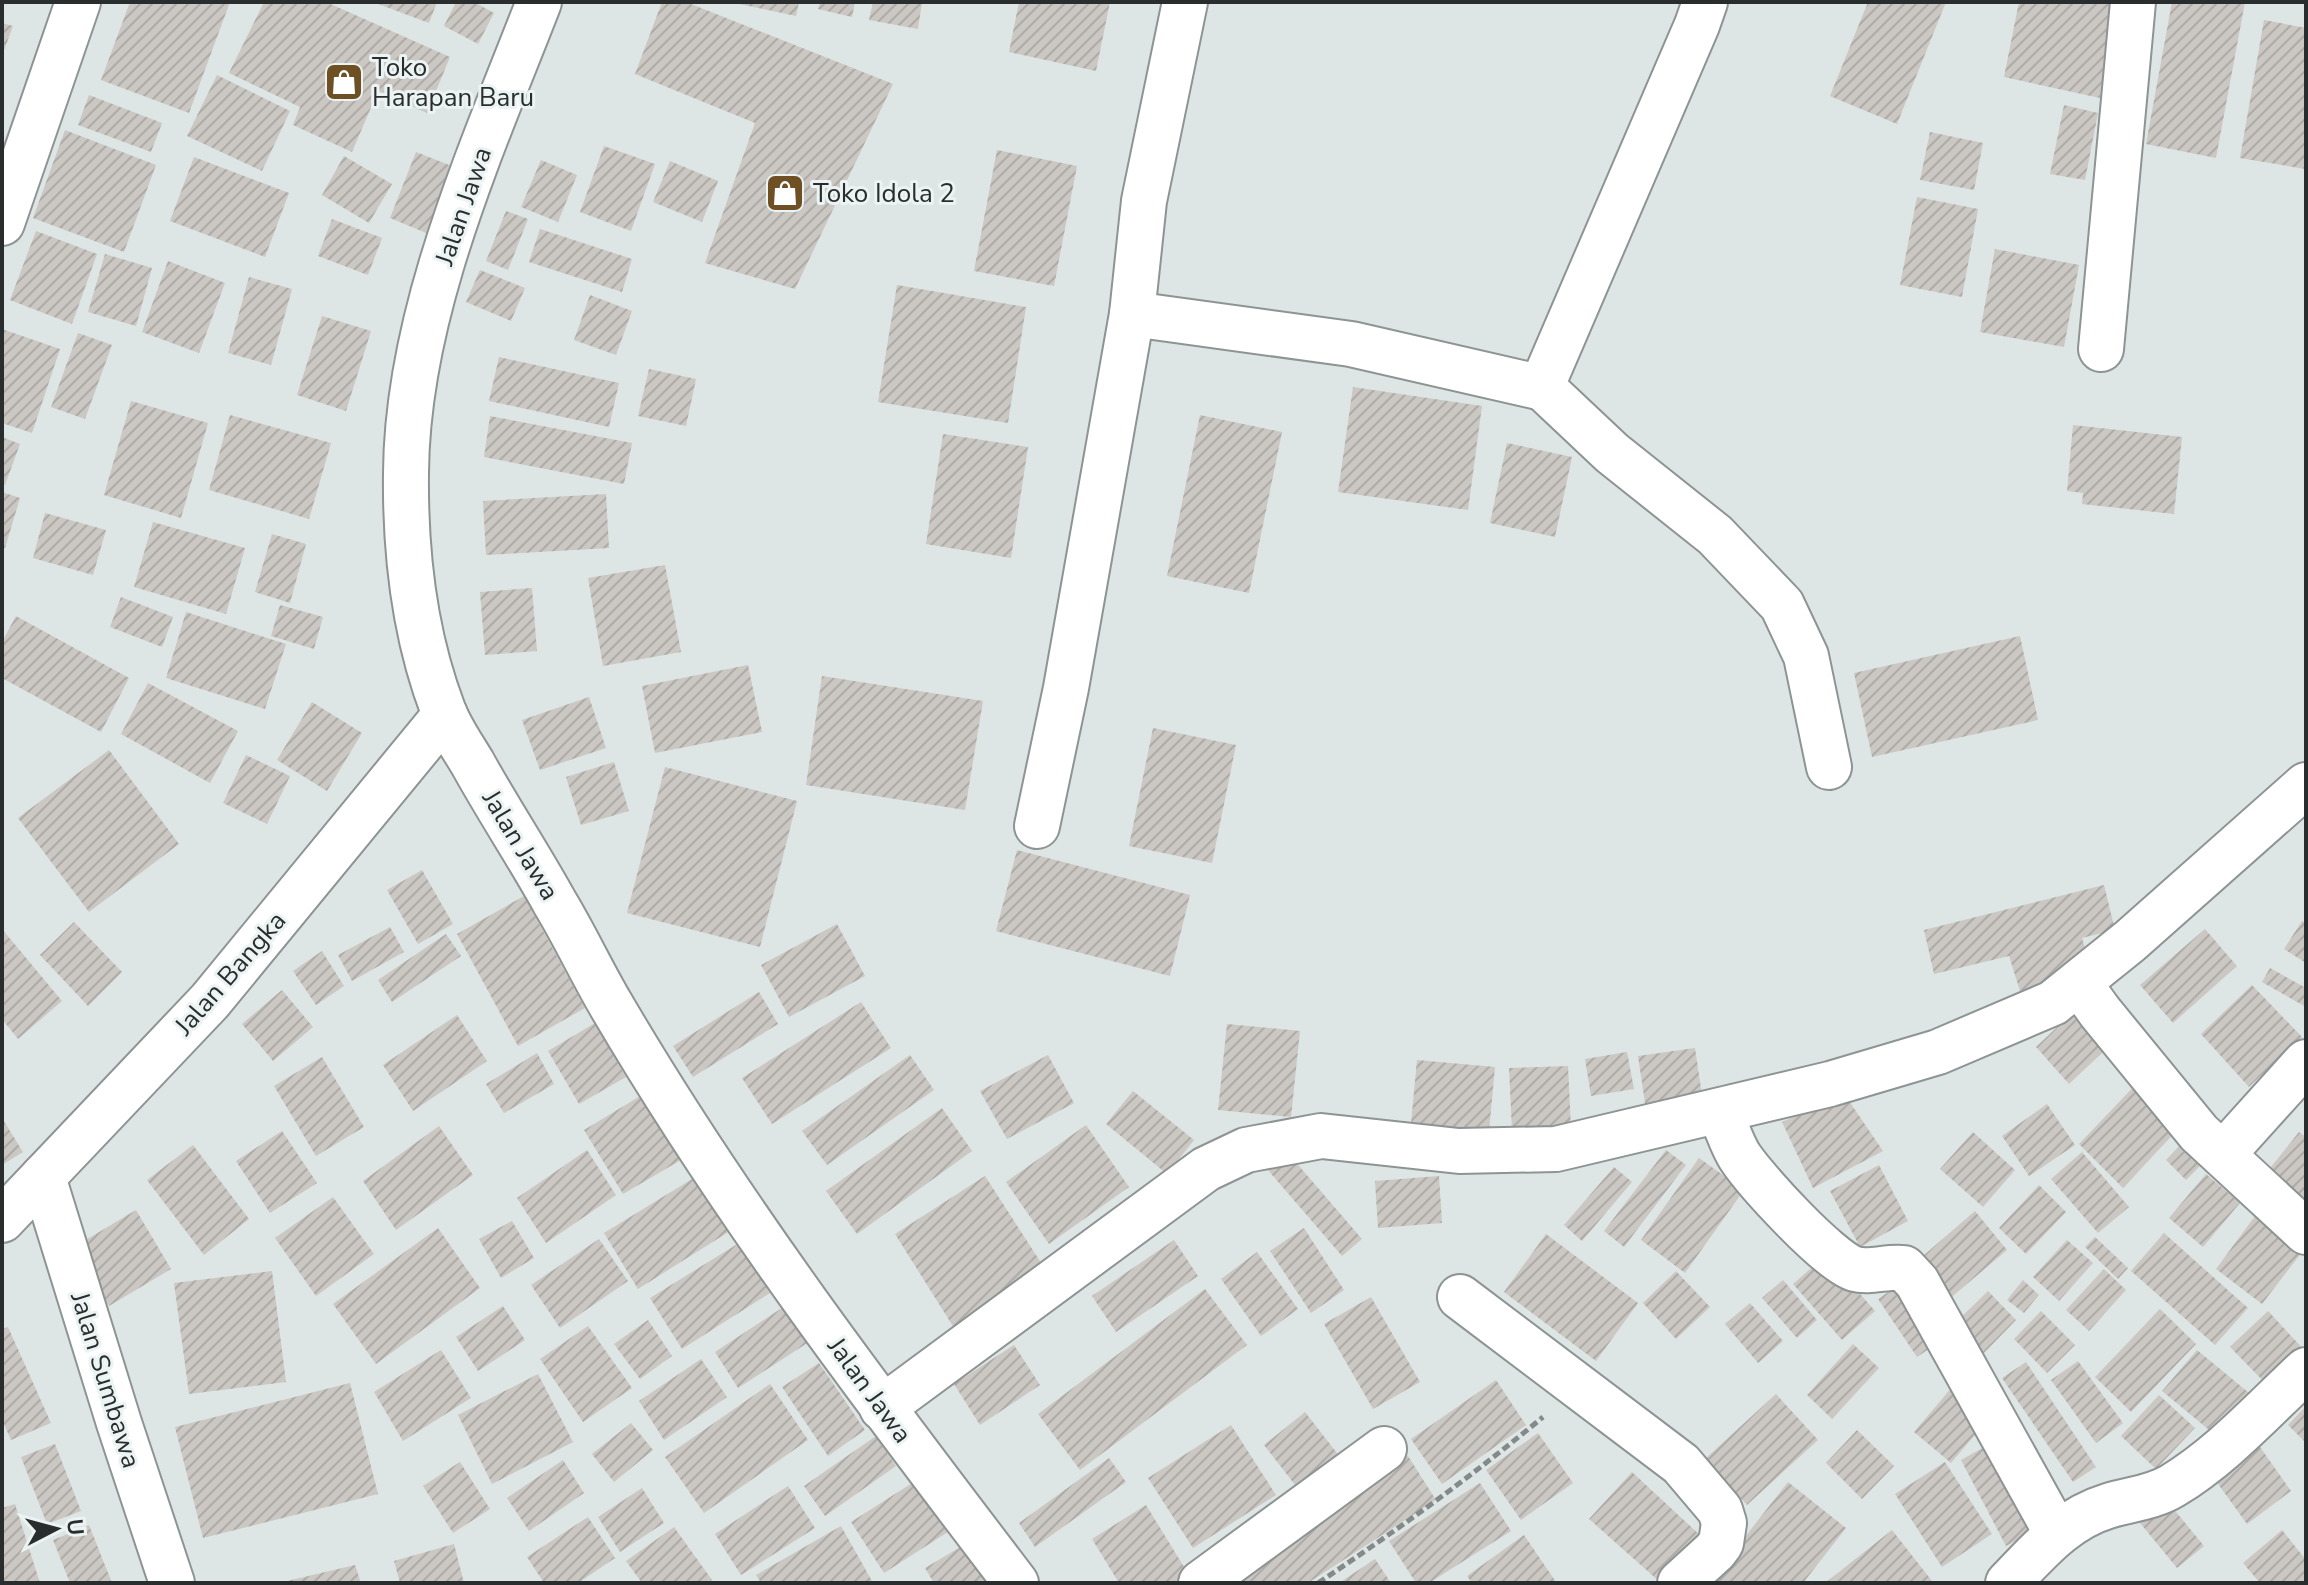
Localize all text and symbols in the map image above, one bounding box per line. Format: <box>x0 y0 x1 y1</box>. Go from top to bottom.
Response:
place label: Toko Harapan Baru <box>372 50 534 115</box>
shop icon: Toko Harapan Baru <box>323 61 365 103</box>
street label: Jalan Jawa <box>427 143 500 271</box>
shop icon: Toko Idola 2 <box>764 172 806 214</box>
place label: Toko Idola 2 <box>813 176 955 211</box>
street label: Jalan Jawa <box>473 783 567 907</box>
street label: Jalan Bangka <box>166 904 294 1043</box>
street label: Jalan Sumbawa <box>62 1287 149 1472</box>
street label: Jalan Jawa <box>819 1330 920 1450</box>
north arrow <box>16 1489 96 1569</box>
text: U <box>59 1517 91 1537</box>

